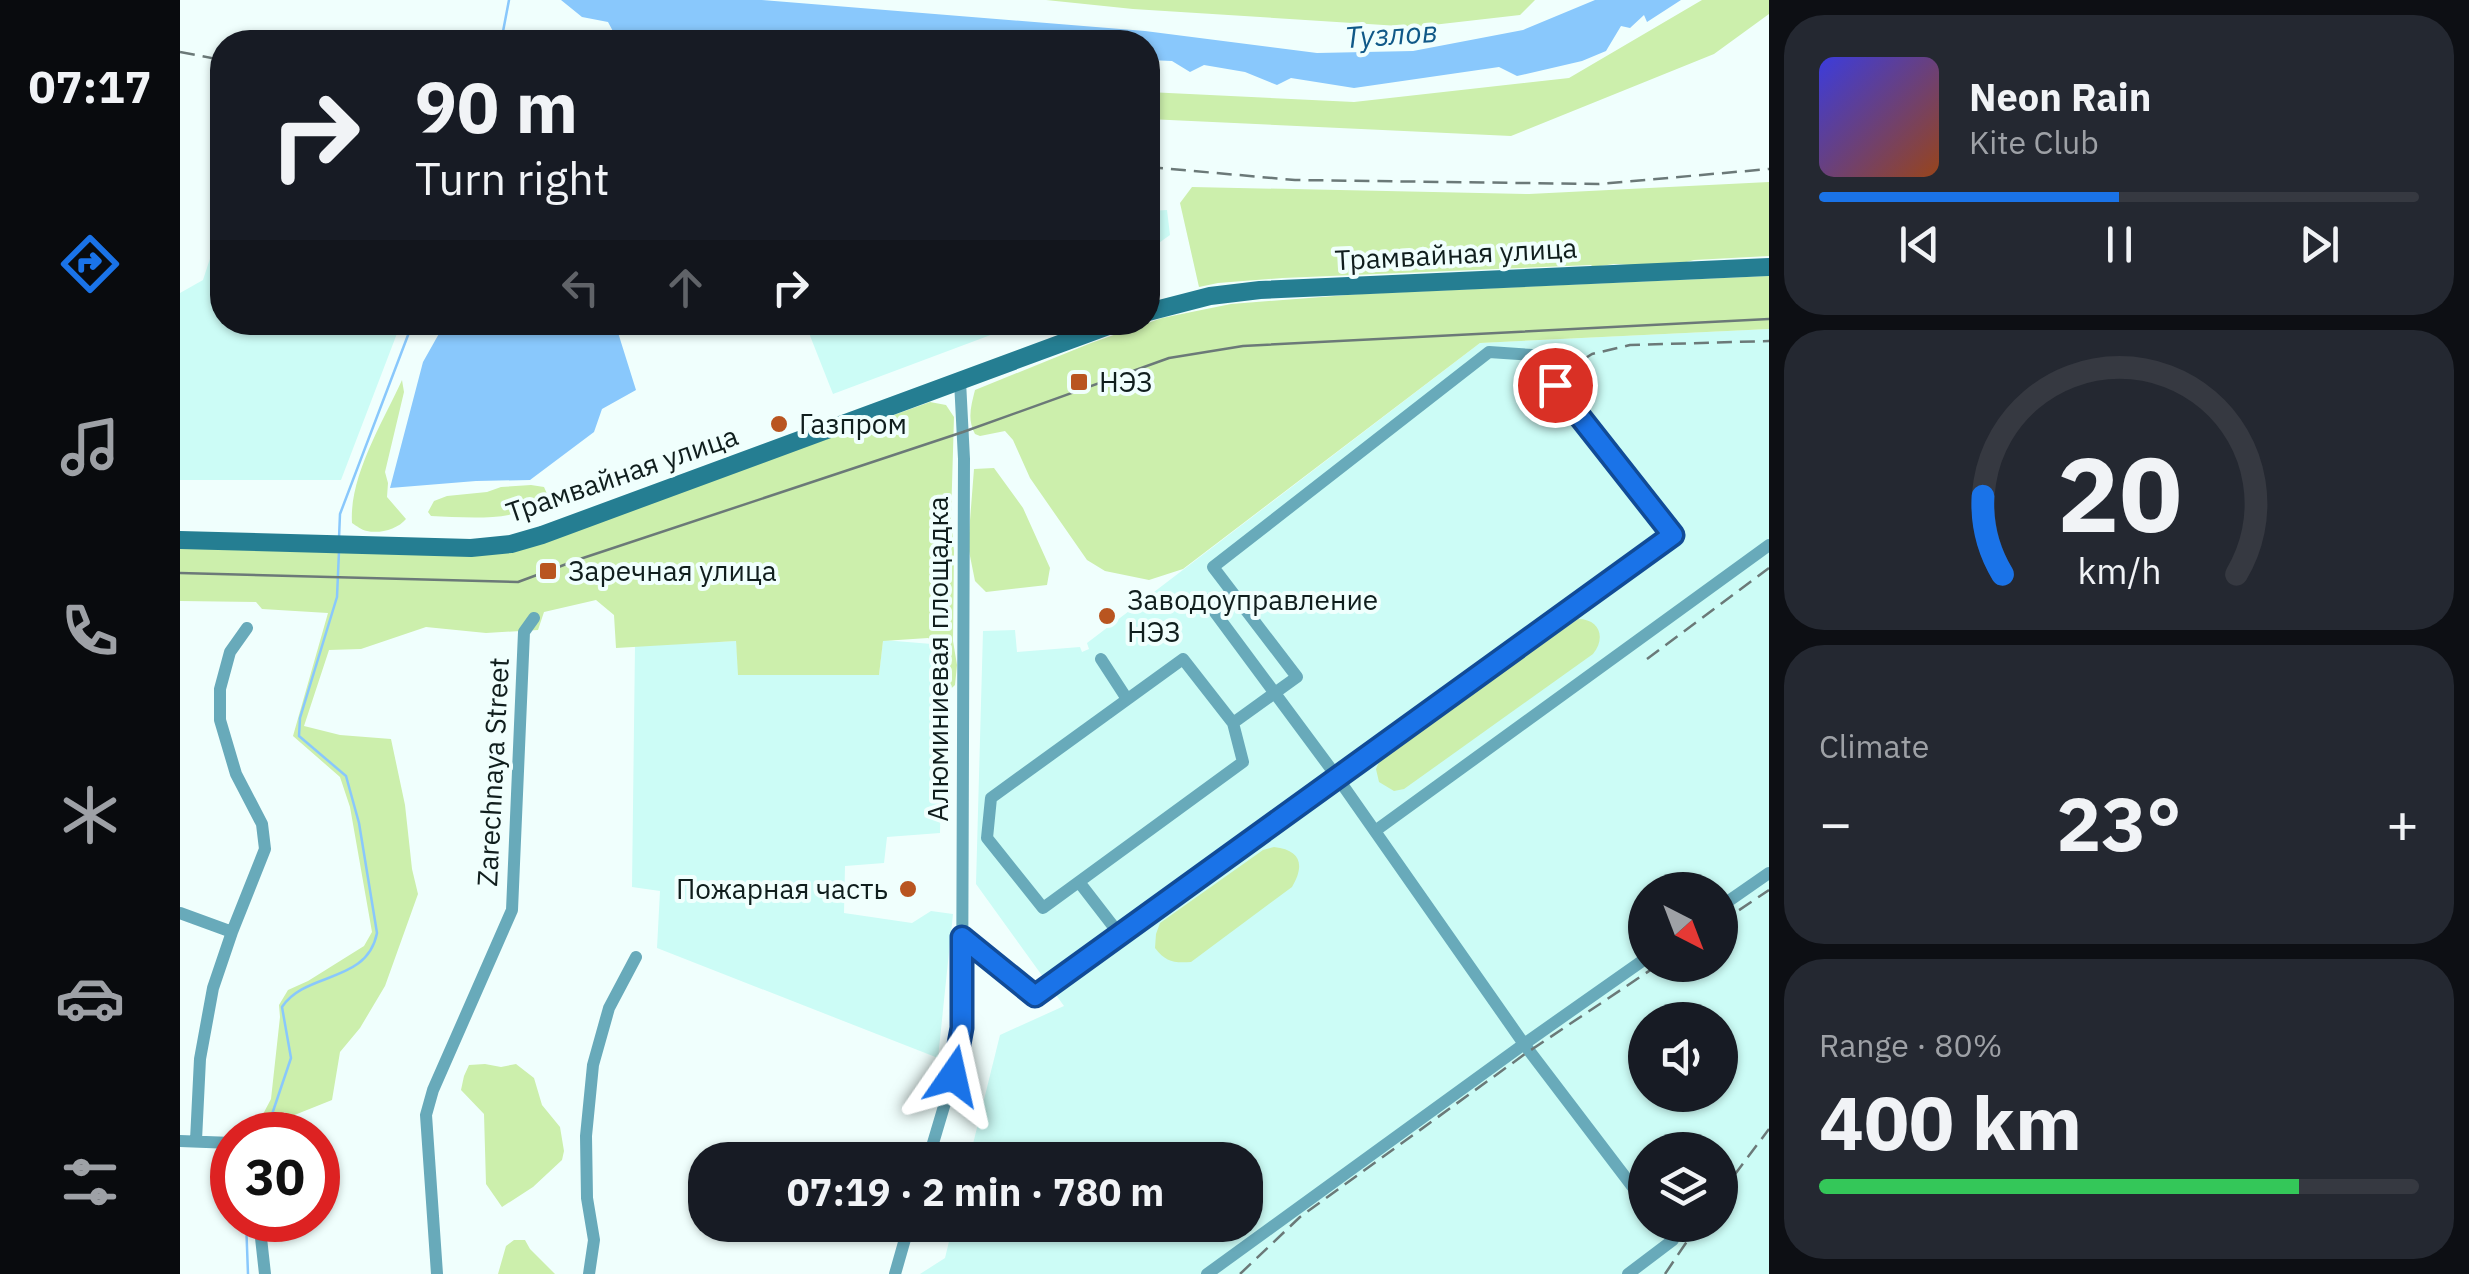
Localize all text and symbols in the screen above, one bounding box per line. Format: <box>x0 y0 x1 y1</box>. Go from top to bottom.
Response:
water label: Тузлов <box>1343 11 1439 56</box>
text: 07:17 <box>29 57 151 115</box>
text: 90 m <box>415 61 578 152</box>
icon: right <box>250 70 380 200</box>
text: Neon Rain <box>1969 72 2151 121</box>
text: Kite Club <box>1969 121 2099 163</box>
text: Turn right <box>415 149 610 207</box>
icon: previous <box>1892 217 1947 272</box>
icon: pause <box>2092 217 2147 272</box>
icon: next <box>2292 217 2347 272</box>
icon: directions <box>55 229 125 299</box>
street label: Трамвайная улица <box>1334 229 1578 278</box>
icon: left <box>553 260 608 315</box>
icon: ahead <box>658 260 713 315</box>
icon: right <box>763 260 818 315</box>
pin <box>1513 343 1598 428</box>
icon: arrive <box>1528 358 1583 413</box>
place label: НЭЗ <box>1099 363 1153 400</box>
marker: НЭЗ <box>1068 371 1090 393</box>
place label: Газпром <box>799 405 907 442</box>
icon: music <box>55 412 125 482</box>
marker: Газпром <box>768 413 790 435</box>
street label: Трамвайная улица <box>501 416 743 531</box>
text: 20 <box>2057 425 2181 561</box>
street label: Алюминиевая площадка <box>919 496 956 822</box>
text: km/h <box>2077 547 2161 594</box>
place label: Заречная улица <box>568 552 777 589</box>
marker: Заречная улица <box>537 560 559 582</box>
place label: Заводоуправление НЭЗ <box>1127 581 1378 650</box>
icon: phone <box>55 596 125 666</box>
marker: Заводоуправление НЭЗ <box>1096 605 1118 627</box>
street label: Zarechnaya Street <box>468 656 517 887</box>
text: Climate <box>1819 725 1929 767</box>
text: 23° <box>2056 774 2182 872</box>
icon: climate <box>55 780 125 850</box>
text: − <box>1819 787 1852 858</box>
text: + <box>2386 787 2419 858</box>
place label: Пожарная часть <box>676 870 888 907</box>
north arrow <box>1628 872 1738 982</box>
map controls <box>1628 872 1738 1242</box>
marker: Пожарная часть <box>897 878 919 900</box>
icon: car <box>55 963 125 1033</box>
button: sound <box>1628 1002 1738 1112</box>
position arrow <box>901 1024 1005 1128</box>
text: Range · 80% <box>1819 1024 2002 1066</box>
text: 400 km <box>1819 1073 2082 1171</box>
speed limit sign: 30 <box>210 1112 340 1242</box>
button: layers <box>1628 1132 1738 1242</box>
icon: filters <box>55 1147 125 1217</box>
text: 07:19 · 2 min · 780 m <box>787 1167 1164 1216</box>

